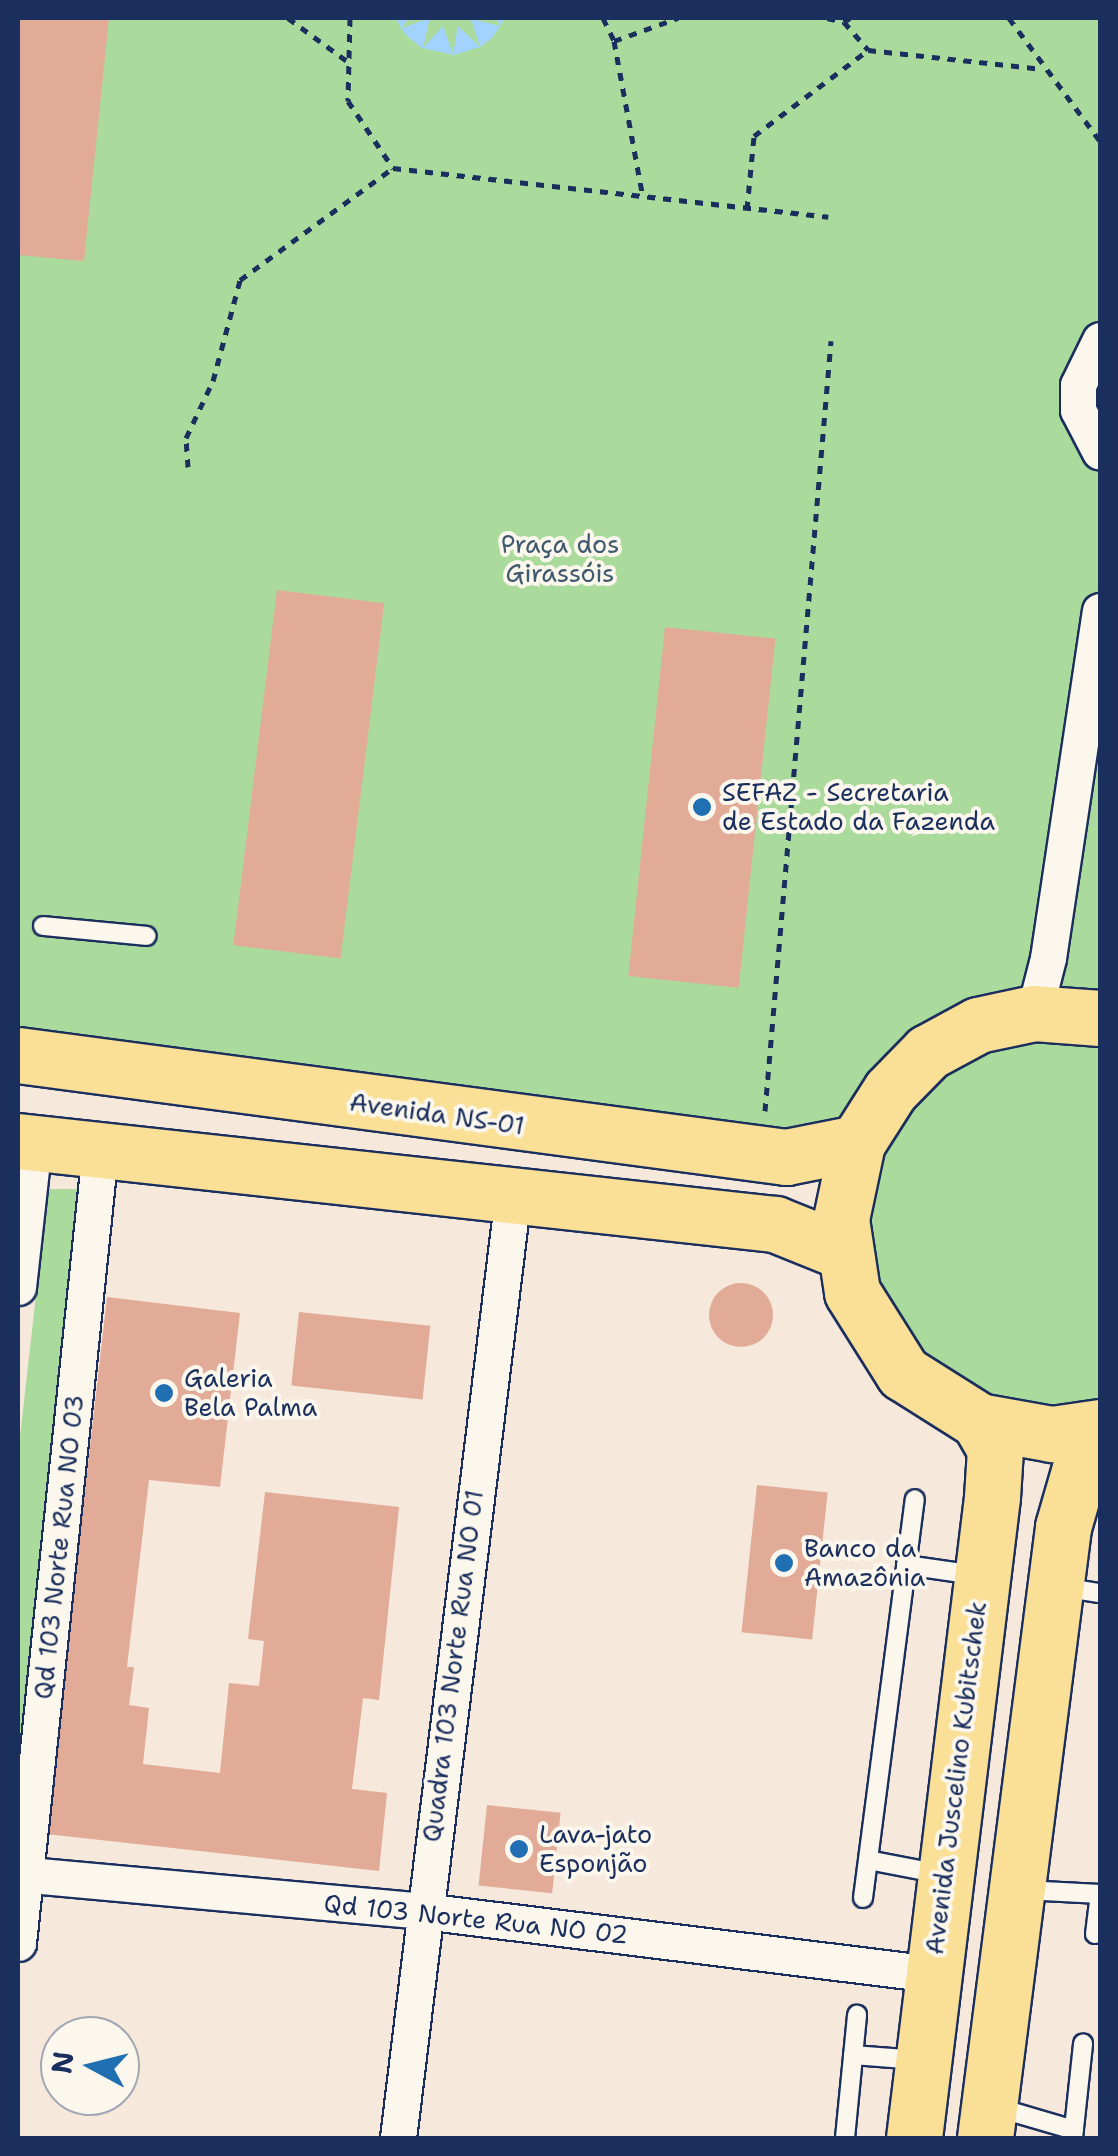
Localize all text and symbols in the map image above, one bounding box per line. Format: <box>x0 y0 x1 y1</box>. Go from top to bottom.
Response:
park label: Praça dos Girassóis <box>501 530 619 589</box>
place label: SEFAZ - Secretaria de Estado da Fazenda <box>722 778 995 837</box>
marker: SEFAZ - Secretaria de Estado da Fazenda <box>691 796 713 818</box>
street label: Avenida NS-01 <box>348 1087 526 1141</box>
place label: Galeria Bela Palma <box>184 1364 317 1423</box>
marker: Galeria Bela Palma <box>153 1382 175 1404</box>
street label: Qd 103 Norte Rua NO 03 <box>28 1393 90 1701</box>
street label: Quadra 103 Norte Rua NO 01 <box>417 1488 489 1844</box>
place label: Banco da Amazônia <box>804 1534 925 1593</box>
marker: Banco da Amazônia <box>773 1552 795 1574</box>
street label: Avenida Juscelino Kubitschek <box>919 1600 993 1956</box>
place label: Lava-jato Esponjão <box>539 1820 652 1879</box>
marker: Lava-jato Esponjão <box>508 1838 530 1860</box>
street label: Qd 103 Norte Rua NO 02 <box>322 1888 630 1950</box>
north arrow <box>40 2016 140 2116</box>
text: N <box>42 2049 82 2076</box>

